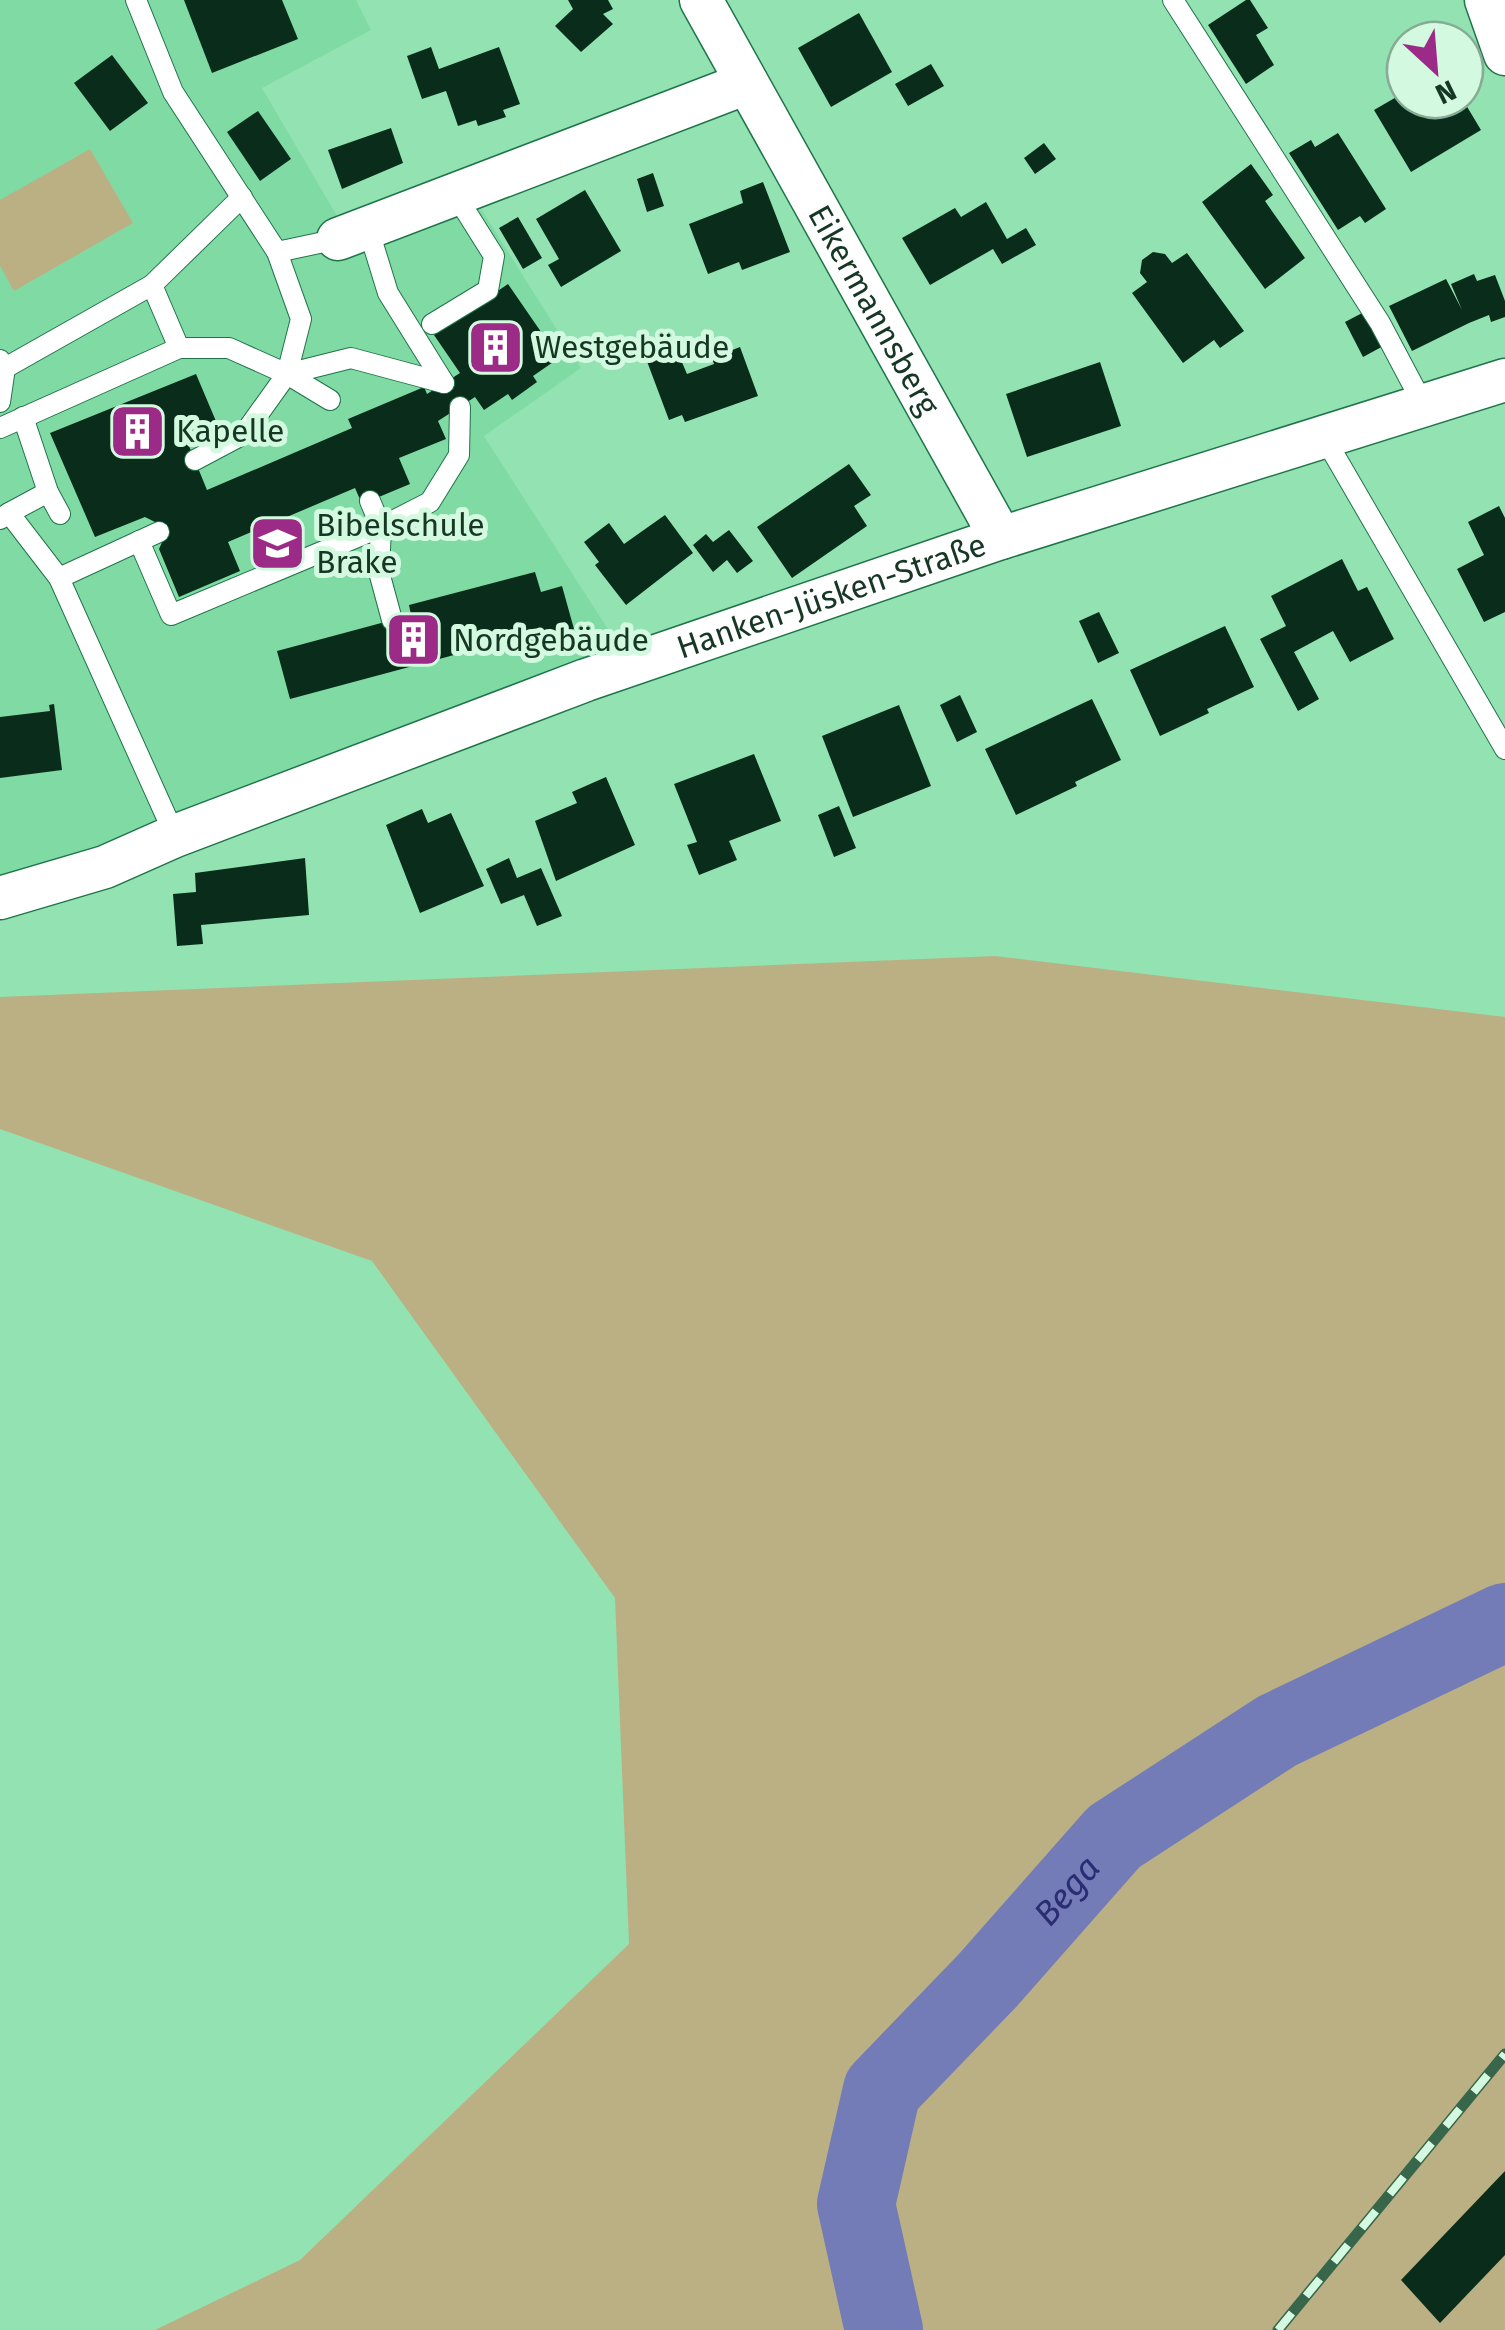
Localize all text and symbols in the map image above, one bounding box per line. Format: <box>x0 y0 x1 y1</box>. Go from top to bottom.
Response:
north arrow <box>1385 20 1485 120</box>
text: N <box>1430 73 1461 111</box>
street label: Eikermannsberg <box>800 198 948 422</box>
building icon: Westgebäude <box>466 317 526 377</box>
place label: Westgebäude <box>535 328 729 366</box>
building icon: Kapelle <box>107 401 167 461</box>
place label: Kapelle <box>176 412 285 450</box>
place label: Bibelschule Brake <box>316 506 485 581</box>
school or university icon: Bibelschule Brake <box>247 513 307 573</box>
street label: Hanken-Jüsken-Straße <box>672 526 991 667</box>
building icon: Nordgebäude <box>384 610 444 670</box>
place label: Nordgebäude <box>453 621 649 659</box>
water label: Bega <box>1025 1847 1109 1934</box>

